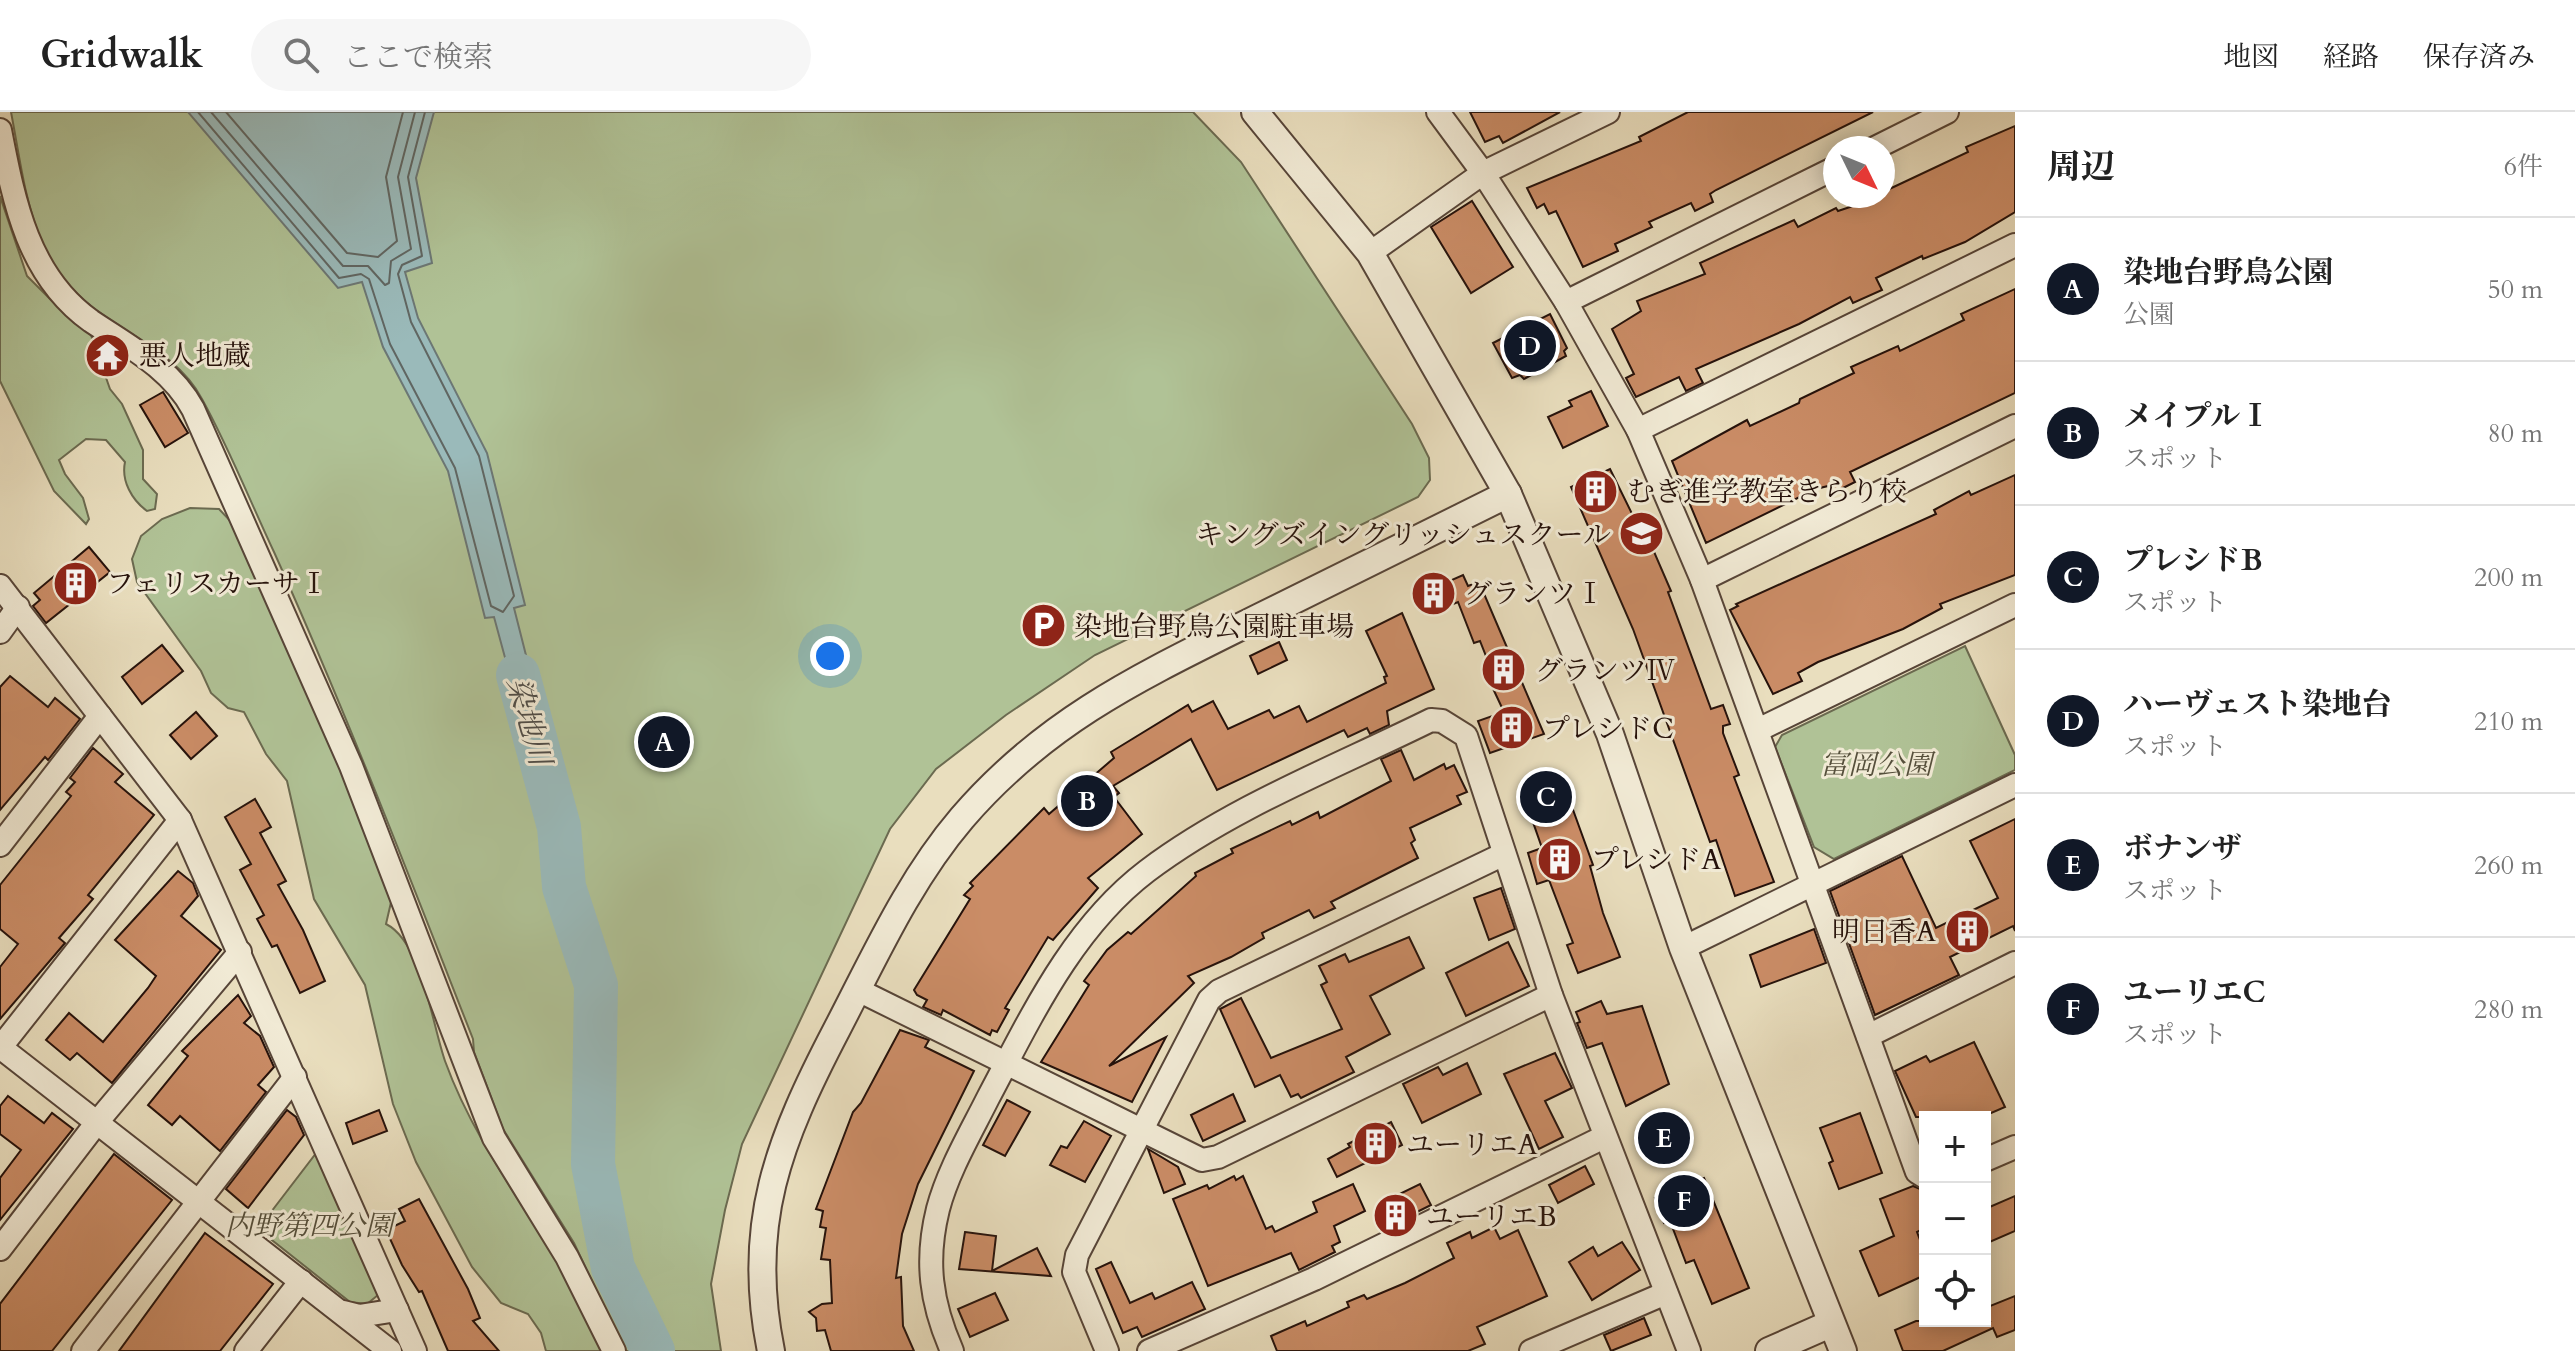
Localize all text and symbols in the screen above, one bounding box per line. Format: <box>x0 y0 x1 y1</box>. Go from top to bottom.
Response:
search box <box>251 19 811 91</box>
text: Gridwalk <box>40 29 203 81</box>
icon: search <box>279 33 323 77</box>
text: ここで検索 <box>343 37 493 78</box>
text: 地図 <box>2223 38 2279 76</box>
text: 経路 <box>2323 38 2379 76</box>
text: 保存済み <box>2423 38 2535 76</box>
north arrow <box>1823 136 1895 208</box>
text: 周辺 <box>2047 144 2115 190</box>
text: 6件 <box>2504 149 2543 184</box>
text: 染地台野鳥公園 <box>2123 252 2333 293</box>
text: A <box>2063 272 2083 307</box>
text: 50 m <box>2487 272 2543 307</box>
text: 公園 <box>2123 297 2175 332</box>
pin: D <box>1504 316 1556 376</box>
temple icon: 悪人地蔵 <box>84 331 132 379</box>
place label: 悪人地蔵 <box>139 337 251 375</box>
text: メイプルⅠ <box>2123 396 2270 437</box>
text: B <box>2064 416 2082 451</box>
text: 80 m <box>2487 416 2543 451</box>
text: スポット <box>2123 441 2227 476</box>
building icon: むぎ進学教室きらり校 <box>1572 467 1620 515</box>
place label: むぎ進学教室きらり校 <box>1627 473 1907 511</box>
school or university icon: キングズイングリッシュスクール <box>1618 510 1666 558</box>
place label: キングズイングリッシュスクール <box>1195 516 1611 554</box>
text: プレシドB <box>2123 540 2263 581</box>
building icon: フェリスカーサⅠ <box>51 559 99 607</box>
text: C <box>2063 560 2083 595</box>
text: 200 m <box>2474 560 2543 595</box>
place label: フェリスカーサⅠ <box>106 565 328 603</box>
building icon: グランツⅠ <box>1409 569 1457 617</box>
place label: グランツⅠ <box>1464 575 1604 613</box>
text: スポット <box>2123 585 2227 620</box>
parking icon: 染地台野鳥公園駐車場 <box>1019 602 1067 650</box>
place label: 染地台野鳥公園駐車場 <box>1074 608 1354 646</box>
your location <box>810 636 850 676</box>
building icon: グランツⅣ <box>1480 646 1528 694</box>
place label: グランツⅣ <box>1535 652 1675 690</box>
water label: 染地川 <box>496 672 561 773</box>
text: ハーヴェスト染地台 <box>2123 684 2392 725</box>
building icon: プレシドC <box>1487 704 1535 752</box>
text: D <box>2062 704 2084 739</box>
text: 210 m <box>2474 704 2543 739</box>
place label: プレシドC <box>1542 710 1674 748</box>
pin: A <box>638 712 690 772</box>
text: スポット <box>2123 729 2227 764</box>
park label: 富岡公園 <box>1820 746 1936 784</box>
pin: C <box>1520 767 1572 827</box>
pin: B <box>1061 771 1113 831</box>
text: ボナンザ <box>2123 828 2242 869</box>
building icon: プレシドA <box>1536 835 1584 883</box>
place label: プレシドA <box>1591 841 1721 879</box>
text: E <box>2065 848 2081 883</box>
text: 260 m <box>2474 848 2543 883</box>
text: スポット <box>2123 873 2227 908</box>
building icon: 明日香A <box>1943 907 1991 955</box>
place label: 明日香A <box>1832 913 1936 951</box>
text: ユーリエC <box>2123 972 2266 1013</box>
text: F <box>2065 992 2081 1027</box>
text: 280 m <box>2474 992 2543 1027</box>
text: スポット <box>2123 1017 2227 1052</box>
pin: E <box>1638 1108 1690 1168</box>
map controls <box>1919 1111 1991 1327</box>
button: + <box>1919 1111 1991 1183</box>
building icon: ユーリエA <box>1351 1120 1399 1168</box>
place label: ユーリエA <box>1406 1126 1537 1164</box>
pin: F <box>1658 1171 1710 1231</box>
button: − <box>1919 1183 1991 1255</box>
building icon: ユーリエB <box>1371 1192 1419 1240</box>
place label: ユーリエB <box>1426 1198 1556 1236</box>
park label: 内野第四公園 <box>225 1207 397 1245</box>
button: locate <box>1919 1255 1991 1327</box>

